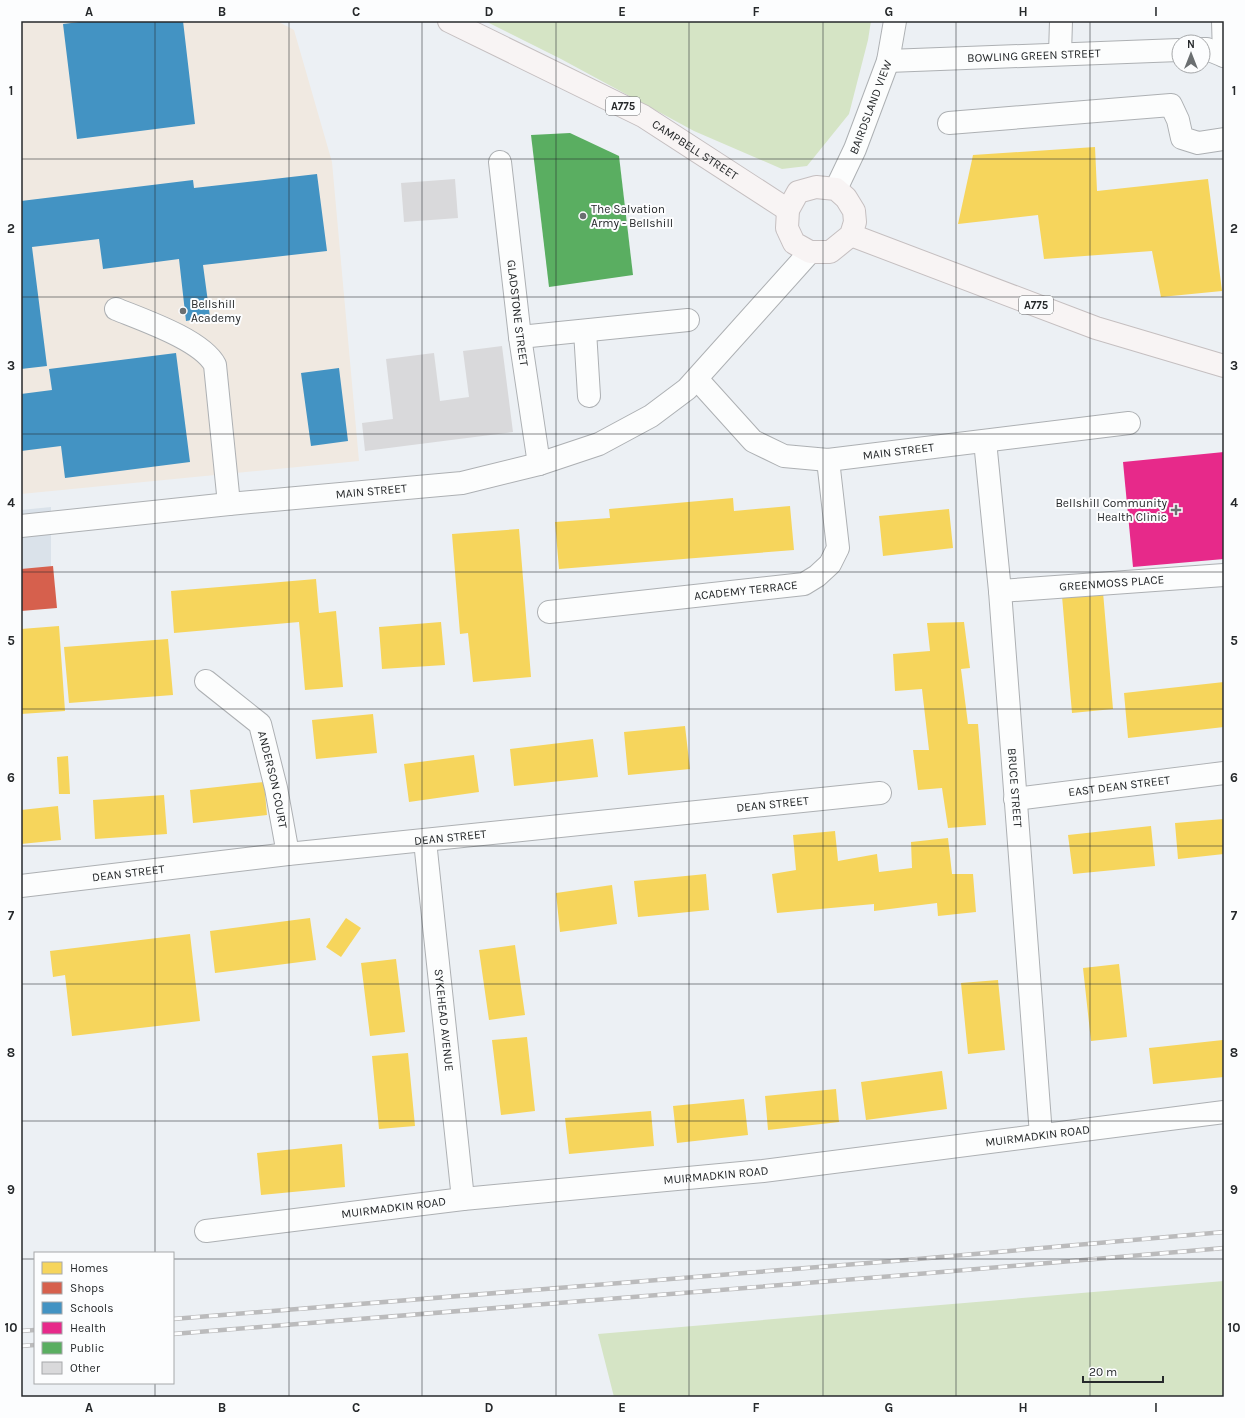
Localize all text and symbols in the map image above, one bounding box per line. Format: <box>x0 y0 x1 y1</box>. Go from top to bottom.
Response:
text: A <box>85 4 93 19</box>
text: B <box>218 4 226 19</box>
text: C <box>352 4 360 19</box>
text: D <box>485 4 494 19</box>
text: E <box>618 4 626 19</box>
text: F <box>752 4 760 19</box>
text: G <box>885 4 893 19</box>
text: H <box>1018 4 1028 19</box>
text: I <box>1154 4 1158 19</box>
north arrow <box>1171 34 1211 74</box>
text: N <box>1187 38 1195 51</box>
street label: BOWLING GREEN STREET <box>967 46 1101 65</box>
street label: BAIRDSLAND VIEW <box>847 58 895 157</box>
text: 1 <box>9 83 13 98</box>
text: 1 <box>1232 83 1236 98</box>
road number: A775 <box>606 97 640 115</box>
street label: CAMPBELL STREET <box>649 117 741 183</box>
place label: The Salvation Army - Bellshill <box>591 202 673 230</box>
marker: The Salvation Army - Bellshill <box>578 211 588 221</box>
text: 2 <box>7 221 15 236</box>
text: 2 <box>1230 221 1238 236</box>
street label: GLADSTONE STREET <box>504 259 531 367</box>
road number: A775 <box>1019 296 1053 314</box>
place label: Bellshill Academy <box>191 297 241 325</box>
marker: Bellshill Academy <box>178 306 188 316</box>
text: 3 <box>7 358 15 373</box>
text: 3 <box>1230 358 1238 373</box>
street label: MAIN STREET <box>862 440 935 463</box>
street label: MAIN STREET <box>335 481 408 501</box>
text: 4 <box>7 495 15 510</box>
text: 4 <box>1230 495 1238 510</box>
place label: Bellshill Community Health Clinic <box>1055 496 1167 524</box>
marker: Bellshill Community Health Clinic <box>1170 504 1182 516</box>
street label: GREENMOSS PLACE <box>1059 572 1165 594</box>
street label: ACADEMY TERRACE <box>693 578 798 603</box>
text: 5 <box>7 633 15 648</box>
text: 5 <box>1230 633 1238 648</box>
street label: ANDERSON COURT <box>255 729 290 829</box>
street label: BRUCE STREET <box>1005 747 1025 828</box>
text: 6 <box>7 770 15 785</box>
text: 6 <box>1230 770 1238 785</box>
street label: EAST DEAN STREET <box>1067 773 1171 799</box>
street label: DEAN STREET <box>736 793 809 815</box>
street label: DEAN STREET <box>413 827 487 848</box>
street label: DEAN STREET <box>91 862 165 884</box>
text: 7 <box>8 908 15 923</box>
text: 7 <box>1231 908 1238 923</box>
street label: SYKEHEAD AVENUE <box>432 968 456 1072</box>
text: 8 <box>7 1045 15 1060</box>
text: 8 <box>1230 1045 1238 1060</box>
street label: MUIRMADKIN ROAD <box>984 1122 1091 1150</box>
street label: MUIRMADKIN ROAD <box>663 1163 769 1187</box>
text: 9 <box>7 1182 15 1197</box>
text: 9 <box>1230 1182 1238 1197</box>
street label: MUIRMADKIN ROAD <box>340 1194 447 1221</box>
legend <box>34 1252 174 1384</box>
text: Homes <box>70 1261 108 1275</box>
text: Shops <box>70 1281 104 1295</box>
text: Schools <box>70 1301 113 1315</box>
text: 10 <box>5 1320 17 1335</box>
text: 10 <box>1228 1320 1240 1335</box>
text: Health <box>70 1321 106 1335</box>
text: Public <box>70 1341 104 1355</box>
scale bar <box>1083 1358 1163 1384</box>
text: Other <box>70 1361 101 1375</box>
text: 20 m <box>1089 1365 1117 1379</box>
text: A <box>85 1400 93 1415</box>
text: B <box>218 1400 226 1415</box>
text: C <box>352 1400 360 1415</box>
text: D <box>485 1400 494 1415</box>
text: E <box>618 1400 626 1415</box>
text: F <box>752 1400 760 1415</box>
text: G <box>885 1400 893 1415</box>
text: H <box>1018 1400 1028 1415</box>
text: I <box>1154 1400 1158 1415</box>

